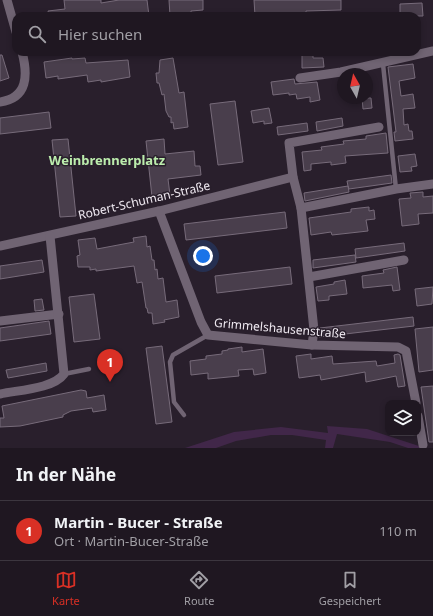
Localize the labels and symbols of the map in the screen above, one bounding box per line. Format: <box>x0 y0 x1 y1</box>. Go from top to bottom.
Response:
north arrow <box>337 68 373 104</box>
district label: Weinbrennerplatz <box>49 151 165 169</box>
street label: Robert-Schuman-Straße <box>76 176 212 223</box>
your location <box>193 246 213 266</box>
street label: Grimmelshausenstraße <box>213 314 347 342</box>
pin: 1 <box>97 349 123 382</box>

